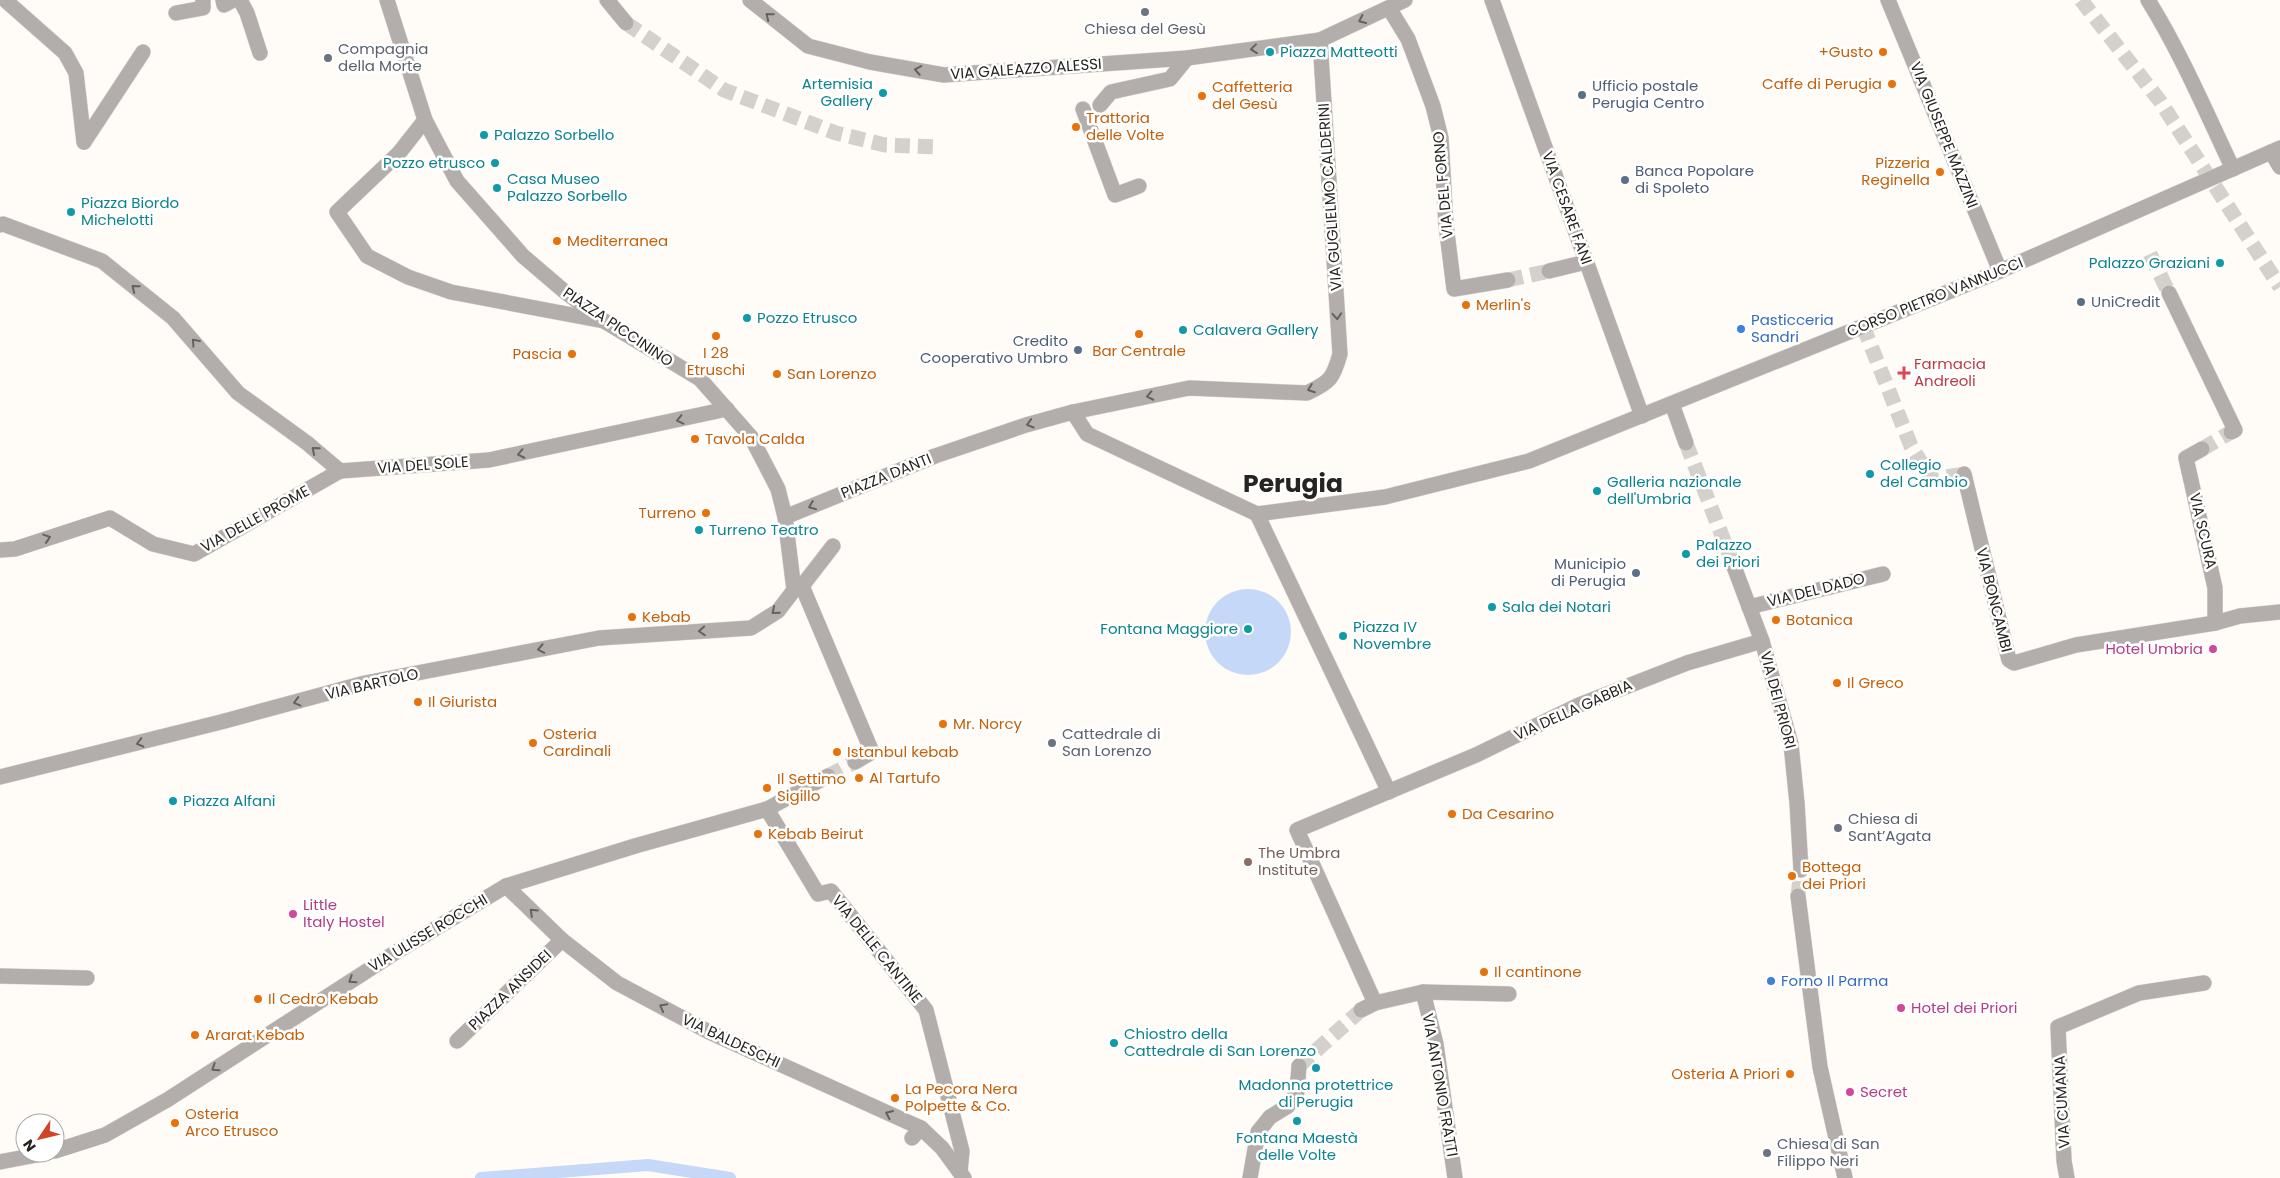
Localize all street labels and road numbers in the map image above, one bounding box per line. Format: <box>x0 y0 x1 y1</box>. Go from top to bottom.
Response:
street label: VIA GALEAZZO ALESSI <box>950 53 1102 84</box>
street label: VIA GIUSEPPE MAZZINI <box>1905 58 1983 211</box>
street label: VIA GUGLIELMO CALDERINI <box>1312 103 1347 292</box>
street label: VIA DEL FORNO <box>1427 130 1458 240</box>
street label: VIA CESARE FANI <box>1537 148 1598 267</box>
street label: CORSO PIETRO VANNUCCI <box>1843 251 2026 342</box>
street label: PIAZZA PICCININO <box>559 282 678 371</box>
street label: PIAZZA DANTI <box>837 448 934 503</box>
street label: VIA DEL SOLE <box>377 451 469 478</box>
street label: VIA DELLE PROME <box>197 480 313 557</box>
street label: VIA SCURA <box>2185 491 2222 571</box>
street label: VIA BONCAMBI <box>1971 545 2018 654</box>
street label: VIA DEL DADO <box>1765 567 1867 612</box>
street label: VIA DEI PRIORI <box>1755 649 1802 751</box>
street label: VIA BARTOLO <box>323 663 421 704</box>
street label: VIA DELLA GABBIA <box>1510 674 1635 745</box>
street label: VIA ULISSE ROCCHI <box>364 889 491 977</box>
street label: VIA DELLE CANTINE <box>827 890 927 1007</box>
street label: PIAZZA ANSIDEI <box>464 945 556 1035</box>
street label: VIA BALDESCHI <box>679 1009 784 1073</box>
street label: VIA ANTONIO FRATTI <box>1418 1012 1463 1158</box>
street label: VIA CUMANA <box>2049 1055 2074 1149</box>

